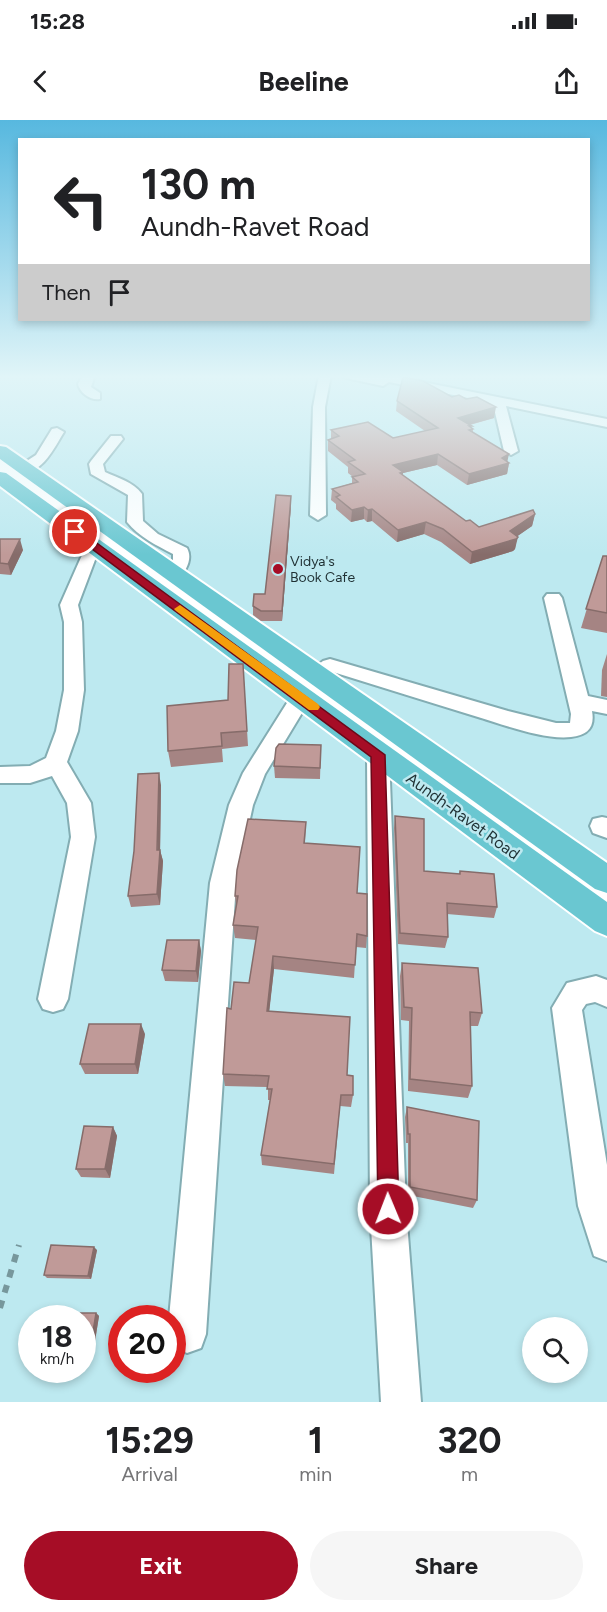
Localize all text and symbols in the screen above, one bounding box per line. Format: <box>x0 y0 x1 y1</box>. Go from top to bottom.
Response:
text: 15:28 <box>30 8 85 35</box>
icon: back <box>24 65 57 98</box>
text: Beeline <box>258 65 349 98</box>
icon: share <box>550 65 583 98</box>
text: 130 m <box>141 159 256 210</box>
icon: left <box>42 162 120 240</box>
text: Aundh-Ravet Road <box>141 210 370 243</box>
icon: arrive <box>103 276 136 309</box>
text: Then <box>42 279 91 306</box>
pin <box>49 506 100 557</box>
icon: arrive <box>58 515 91 548</box>
place label: Vidya's Book Cafe <box>290 553 355 586</box>
marker: Vidya's Book Cafe <box>271 562 285 576</box>
street label: Aundh-Ravet Road <box>403 769 523 863</box>
position arrow <box>356 1177 420 1241</box>
speed limit sign: 20 <box>108 1305 186 1383</box>
map controls <box>522 1317 588 1383</box>
button: search <box>522 1317 588 1383</box>
text: 18 <box>41 1318 73 1355</box>
text: km/h <box>40 1350 74 1368</box>
text: 15:29 <box>105 1419 194 1462</box>
text: 1 <box>308 1419 323 1462</box>
text: 320 <box>437 1419 502 1462</box>
text: Arrival <box>121 1462 178 1486</box>
text: min <box>299 1462 332 1486</box>
text: m <box>461 1462 478 1486</box>
button: Exit <box>24 1531 298 1600</box>
button: Share <box>310 1531 583 1600</box>

